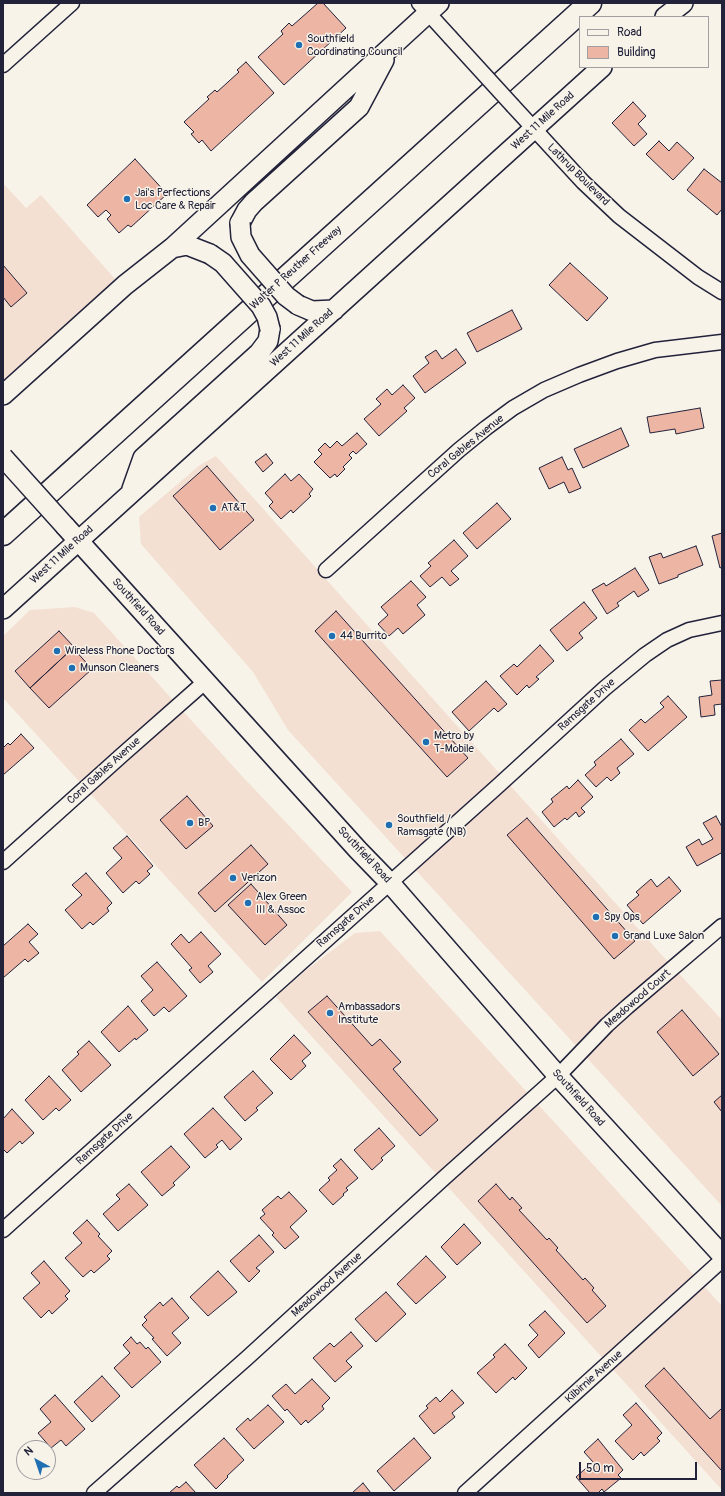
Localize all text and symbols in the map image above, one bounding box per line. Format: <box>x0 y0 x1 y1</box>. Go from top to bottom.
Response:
legend <box>579 16 709 68</box>
text: Road <box>617 25 642 40</box>
place label: Southfield Coordinating Council <box>307 32 403 58</box>
marker: Southfield Coordinating Council <box>294 40 304 50</box>
text: Building <box>617 45 656 60</box>
street label: West 11 Mile Road <box>509 89 577 153</box>
street label: Lathrup Boulevard <box>544 141 612 209</box>
place label: Jai's Perfections Loc Care & Repair <box>135 186 216 212</box>
marker: Jai's Perfections Loc Care & Repair <box>122 194 132 204</box>
street label: Walter P Reuther Freeway <box>247 223 345 313</box>
street label: West 11 Mile Road <box>268 306 336 370</box>
street label: Coral Gables Avenue <box>425 412 507 482</box>
place label: AT&T <box>221 501 246 515</box>
marker: AT&T <box>208 503 218 513</box>
street label: West 11 Mile Road <box>28 523 96 587</box>
street label: Southfield Road <box>109 576 167 638</box>
place label: 44 Burrito <box>340 629 387 643</box>
marker: 44 Burrito <box>327 631 337 641</box>
place label: Wireless Phone Doctors <box>65 644 174 658</box>
marker: Wireless Phone Doctors <box>52 646 62 656</box>
place label: Munson Cleaners <box>80 661 159 675</box>
marker: Munson Cleaners <box>67 663 77 673</box>
street label: Ramsgate Drive <box>556 676 618 734</box>
place label: Metro by T-Mobile <box>434 729 474 755</box>
street label: Coral Gables Avenue <box>65 735 143 807</box>
marker: Metro by T-Mobile <box>421 737 431 747</box>
place label: Southfield / Ramsgate (NB) <box>397 812 467 838</box>
place label: BP <box>198 816 210 830</box>
marker: BP <box>185 818 195 828</box>
marker: Southfield / Ramsgate (NB) <box>384 820 394 830</box>
street label: Southfield Road <box>334 824 394 886</box>
place label: Verizon <box>241 871 277 885</box>
marker: Verizon <box>228 873 238 883</box>
place label: Alex Green III & Assoc <box>256 890 307 916</box>
street label: Ramsgate Drive <box>314 893 378 951</box>
marker: Alex Green III & Assoc <box>243 898 253 908</box>
place label: Spy Ops <box>604 910 640 924</box>
marker: Spy Ops <box>591 912 601 922</box>
place label: Grand Luxe Salon <box>623 929 704 943</box>
marker: Grand Luxe Salon <box>610 931 620 941</box>
street label: Meadowood Court <box>602 967 674 1031</box>
place label: Ambassadors Institute <box>338 1000 400 1026</box>
marker: Ambassadors Institute <box>325 1008 335 1018</box>
street label: Southfield Road <box>549 1067 607 1129</box>
street label: Ramsgate Drive <box>74 1110 136 1168</box>
street label: Meadowood Avenue <box>289 1250 365 1320</box>
street label: Kilbirnie Avenue <box>563 1348 625 1406</box>
north arrow <box>16 1440 56 1480</box>
text: N <box>22 1444 36 1459</box>
scale bar <box>581 1454 699 1480</box>
text: 50 m <box>586 1461 614 1476</box>

